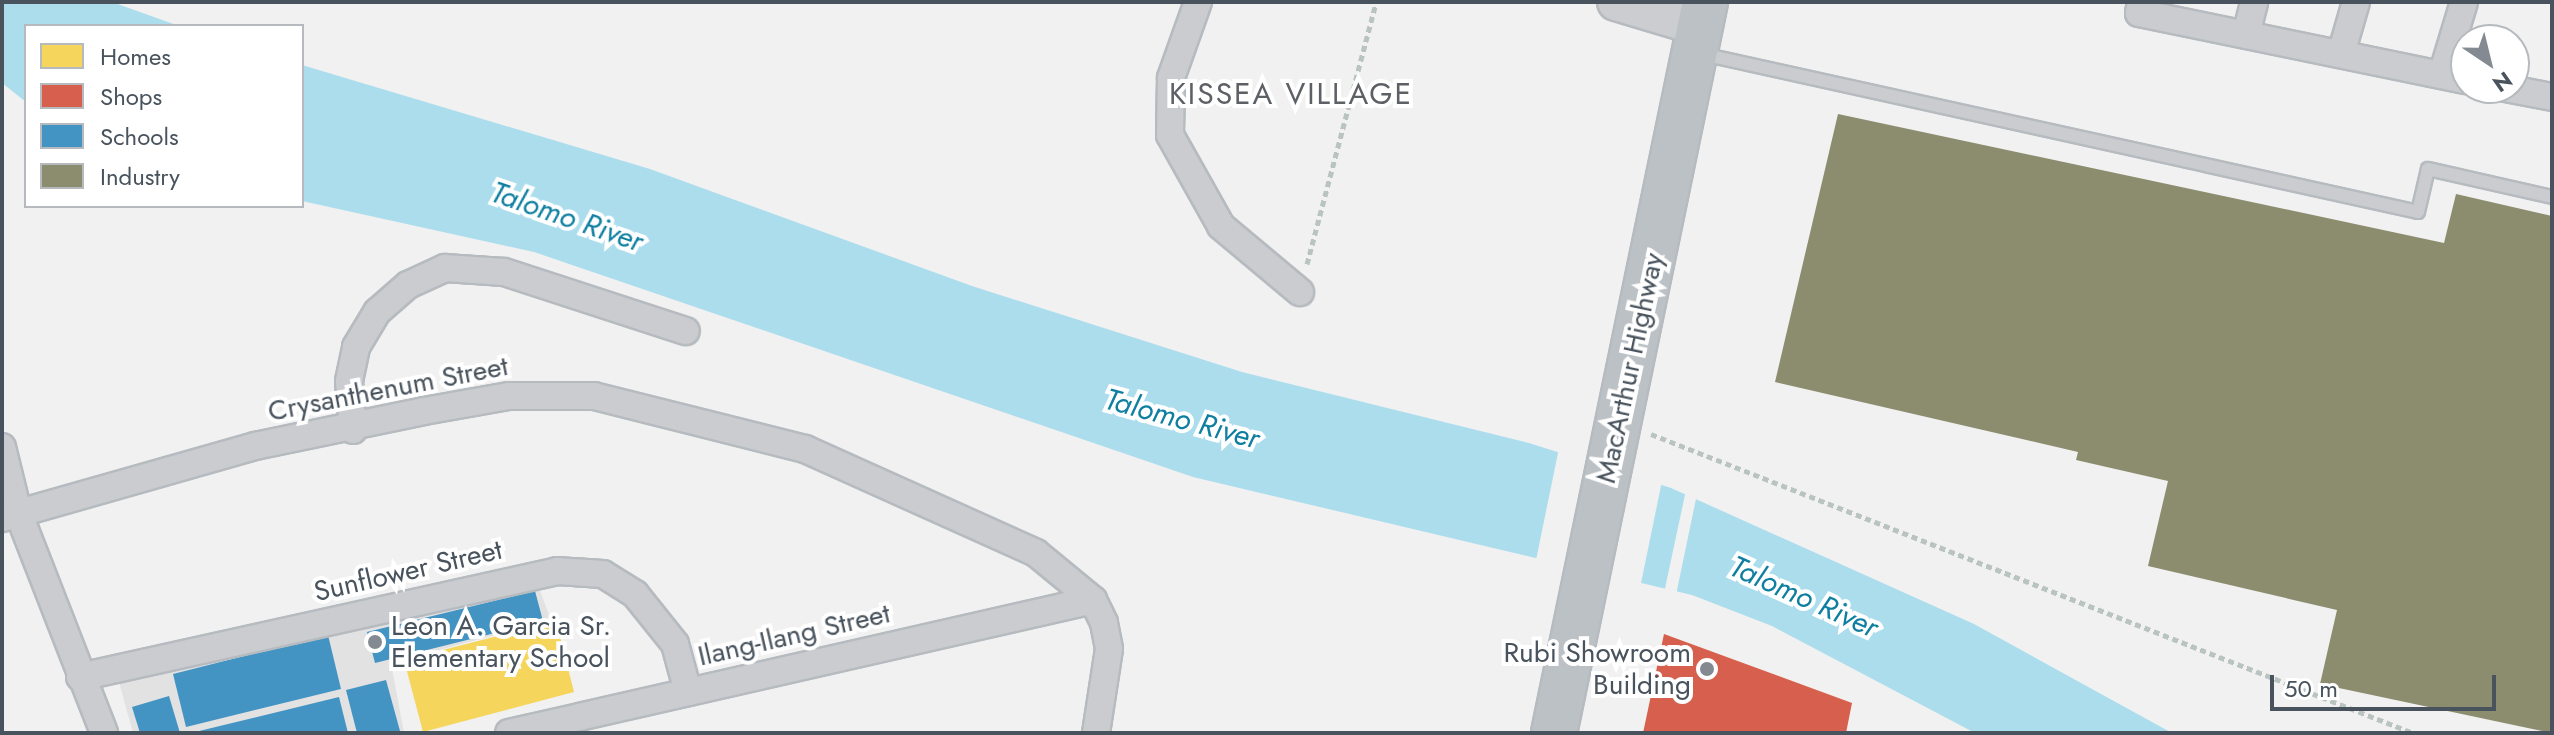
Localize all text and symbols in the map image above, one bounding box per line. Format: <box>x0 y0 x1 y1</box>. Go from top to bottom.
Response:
legend <box>24 24 304 208</box>
north arrow <box>2450 24 2530 104</box>
text: Homes <box>100 39 171 74</box>
text: N <box>2486 64 2519 100</box>
district label: KISSEA VILLAGE <box>1169 76 1413 112</box>
text: Shops <box>100 79 162 114</box>
text: Schools <box>100 119 179 154</box>
text: Industry <box>100 159 180 194</box>
water label: Talomo River <box>486 174 648 260</box>
street label: MacArthur Highway <box>1589 250 1671 486</box>
street label: Crysanthenum Street <box>265 349 511 429</box>
water label: Talomo River <box>1101 381 1263 457</box>
street label: Sunflower Street <box>311 533 505 609</box>
water label: Talomo River <box>1724 548 1884 646</box>
street label: Ilang-Ilang Street <box>695 597 893 673</box>
place label: Leon A. Garcia Sr. Elementary School <box>391 609 611 675</box>
marker: Leon A. Garcia Sr. Elementary School <box>366 633 384 651</box>
place label: Rubi Showroom Building <box>1503 636 1691 702</box>
scale bar <box>2274 659 2500 709</box>
marker: Rubi Showroom Building <box>1698 660 1716 678</box>
text: 50 m <box>2284 671 2338 706</box>

